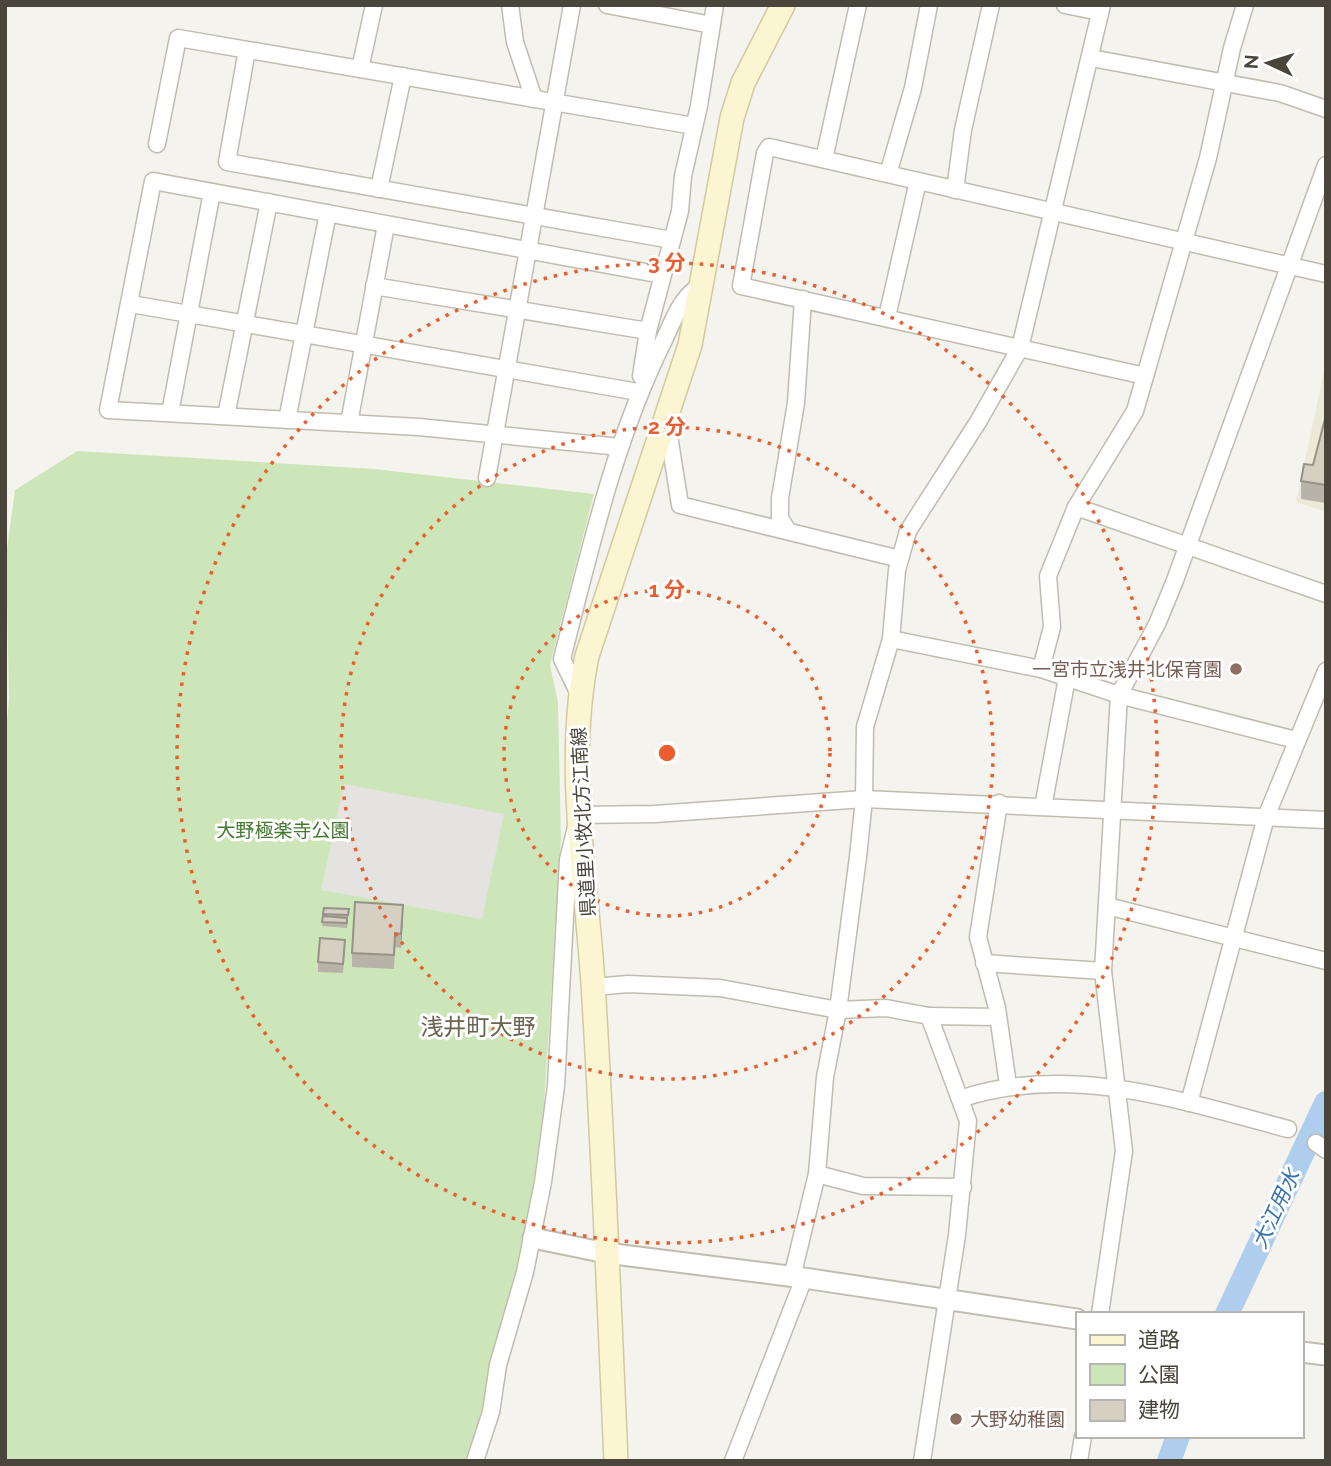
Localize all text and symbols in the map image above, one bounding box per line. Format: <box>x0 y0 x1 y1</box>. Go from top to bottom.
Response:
north arrow <box>1233 28 1303 98</box>
text: N <box>1240 54 1263 70</box>
text: 3 分 <box>648 250 686 275</box>
text: 2 分 <box>648 414 686 439</box>
text: 1 分 <box>649 577 685 602</box>
place label: 一宮市立浅井北保育園 <box>1032 658 1222 680</box>
marker: 一宮市立浅井北保育園 <box>1228 661 1244 677</box>
street label: 県道里小牧北方江南線 <box>567 727 599 917</box>
centre of rings <box>655 741 679 765</box>
park label: 大野極楽寺公園 <box>216 819 350 841</box>
district label: 浅井町大野 <box>421 1013 536 1040</box>
water label: 大江用水 <box>1246 1164 1305 1252</box>
legend <box>1076 1312 1303 1438</box>
text: 道路 <box>1138 1327 1180 1352</box>
text: 公園 <box>1138 1362 1180 1387</box>
text: 建物 <box>1138 1397 1180 1422</box>
place label: 大野幼稚園 <box>970 1408 1065 1430</box>
marker: 大野幼稚園 <box>948 1411 964 1427</box>

